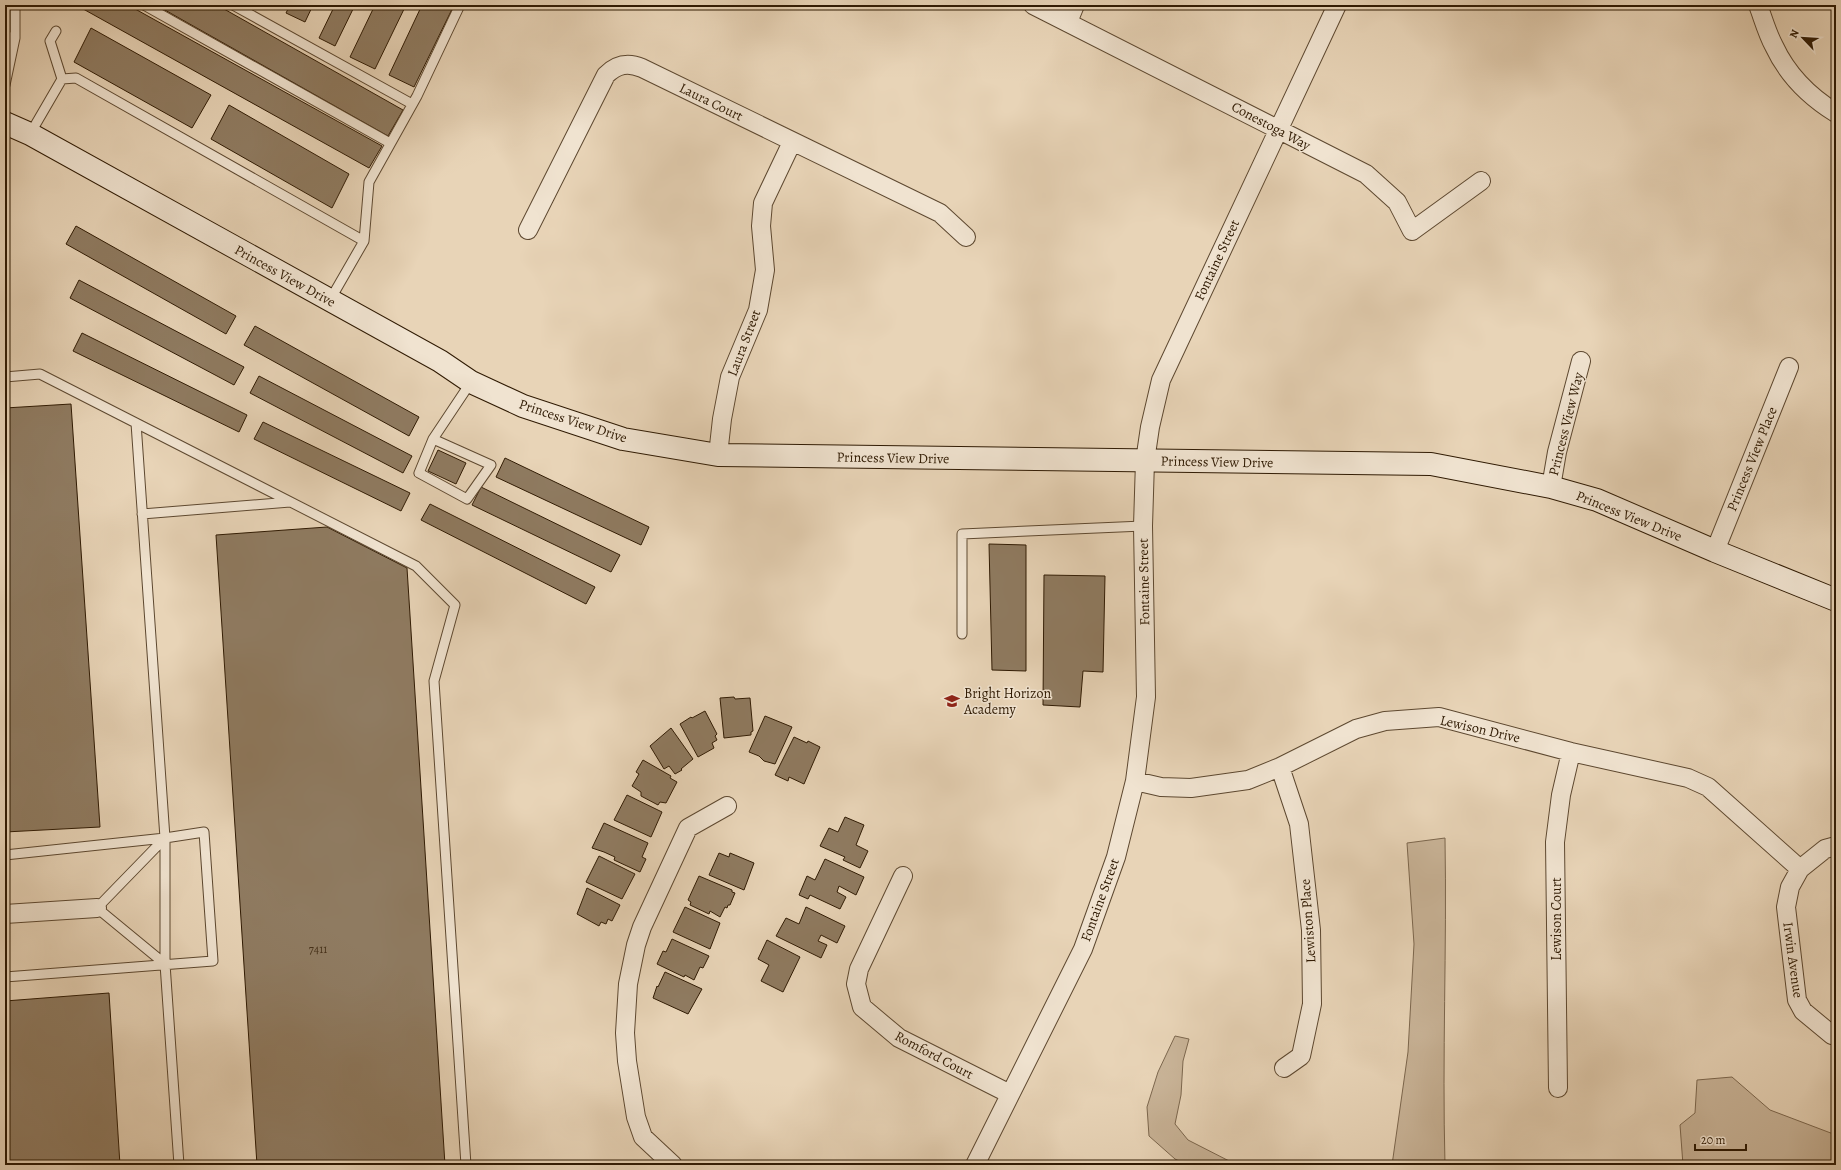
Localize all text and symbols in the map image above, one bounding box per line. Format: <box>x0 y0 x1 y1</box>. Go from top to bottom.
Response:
north arrow <box>1783 18 1823 58</box>
text: N <box>1786 27 1803 41</box>
street label: Laura Court <box>676 78 746 126</box>
street label: Conestoga Way <box>1228 97 1315 155</box>
street label: Fontaine Street <box>1190 216 1244 304</box>
street label: Princess View Drive <box>231 240 339 312</box>
street label: Laura Street <box>723 307 766 379</box>
street label: Princess View Way <box>1544 370 1588 478</box>
street label: Princess View Drive <box>516 395 630 447</box>
street label: Princess View Place <box>1722 404 1782 514</box>
street label: Princess View Drive <box>836 448 950 468</box>
street label: Princess View Drive <box>1160 452 1274 472</box>
street label: Princess View Drive <box>1573 486 1685 546</box>
street label: Fontaine Street <box>1134 538 1154 626</box>
place label: Bright Horizon Academy <box>963 684 1051 719</box>
school or university icon: Bright Horizon Academy <box>943 692 961 710</box>
street label: Lewison Drive <box>1438 711 1522 747</box>
street label: Fontaine Street <box>1076 855 1124 944</box>
street label: Lewison Court <box>1547 877 1566 961</box>
street label: Lewiston Place <box>1296 878 1320 964</box>
street label: Irwin Avenue <box>1778 921 1808 999</box>
house number: 7411 <box>309 941 327 957</box>
street label: Romford Court <box>891 1026 977 1084</box>
scale bar <box>1695 1126 1746 1152</box>
text: 20 m <box>1701 1132 1725 1148</box>

